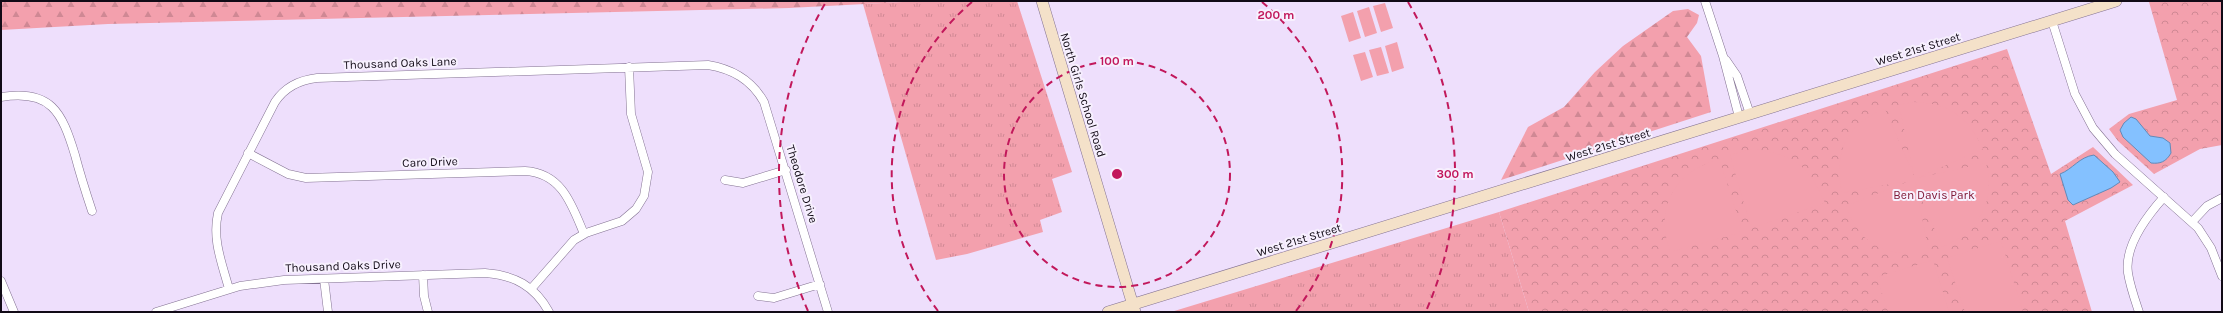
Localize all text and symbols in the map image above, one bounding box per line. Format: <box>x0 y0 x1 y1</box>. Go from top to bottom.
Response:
text: 200 m <box>1258 8 1294 22</box>
street label: West 21st Street <box>1874 29 1962 69</box>
street label: North Girls School Road <box>1057 31 1109 159</box>
street label: Thousand Oaks Lane <box>343 54 457 72</box>
text: 100 m <box>1100 54 1134 68</box>
street label: West 21st Street <box>1564 125 1652 165</box>
street label: Theodore Drive <box>783 143 821 225</box>
street label: Caro Drive <box>402 154 458 170</box>
centre of rings <box>1110 167 1124 181</box>
text: 300 m <box>1436 167 1474 181</box>
park label: Ben Davis Park <box>1893 188 1975 202</box>
street label: West 21st Street <box>1255 220 1343 260</box>
street label: Thousand Oaks Drive <box>285 257 401 275</box>

